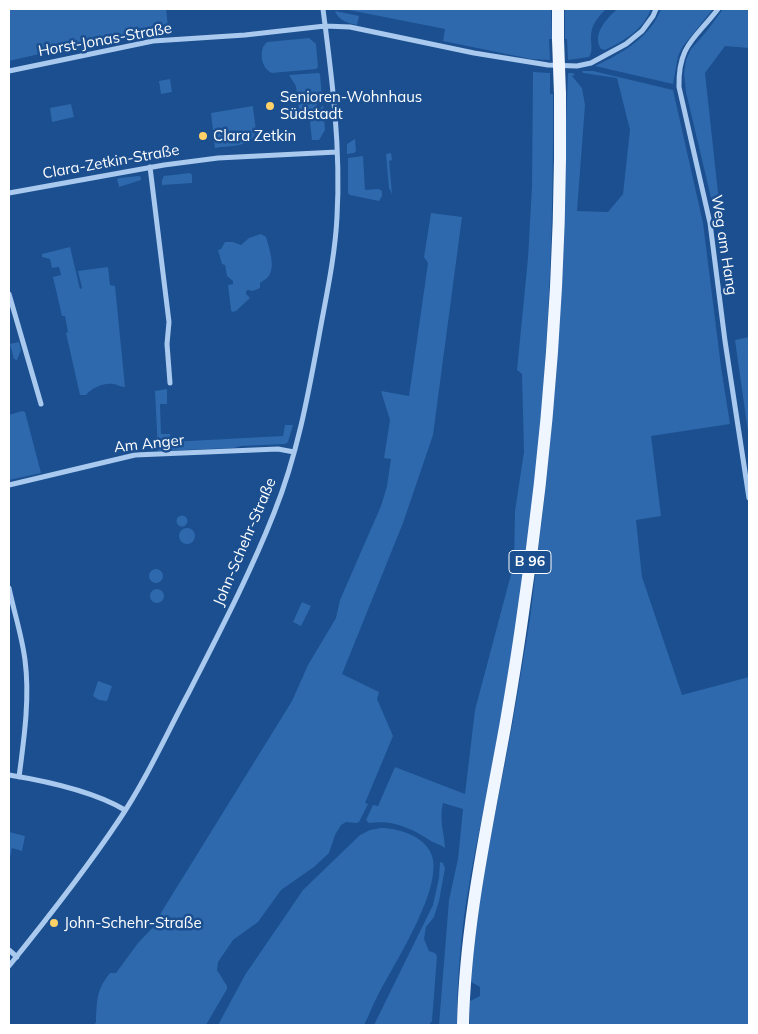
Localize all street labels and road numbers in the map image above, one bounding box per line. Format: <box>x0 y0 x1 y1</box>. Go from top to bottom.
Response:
street label: Horst-Jonas-Straße <box>37 19 173 61</box>
street label: Clara-Zetkin-Straße <box>41 141 181 183</box>
street label: Weg am Hang <box>707 194 741 296</box>
street label: Am Anger <box>113 431 185 457</box>
street label: John-Schehr-Straße <box>210 475 280 609</box>
road number: B 96 <box>509 550 551 574</box>

